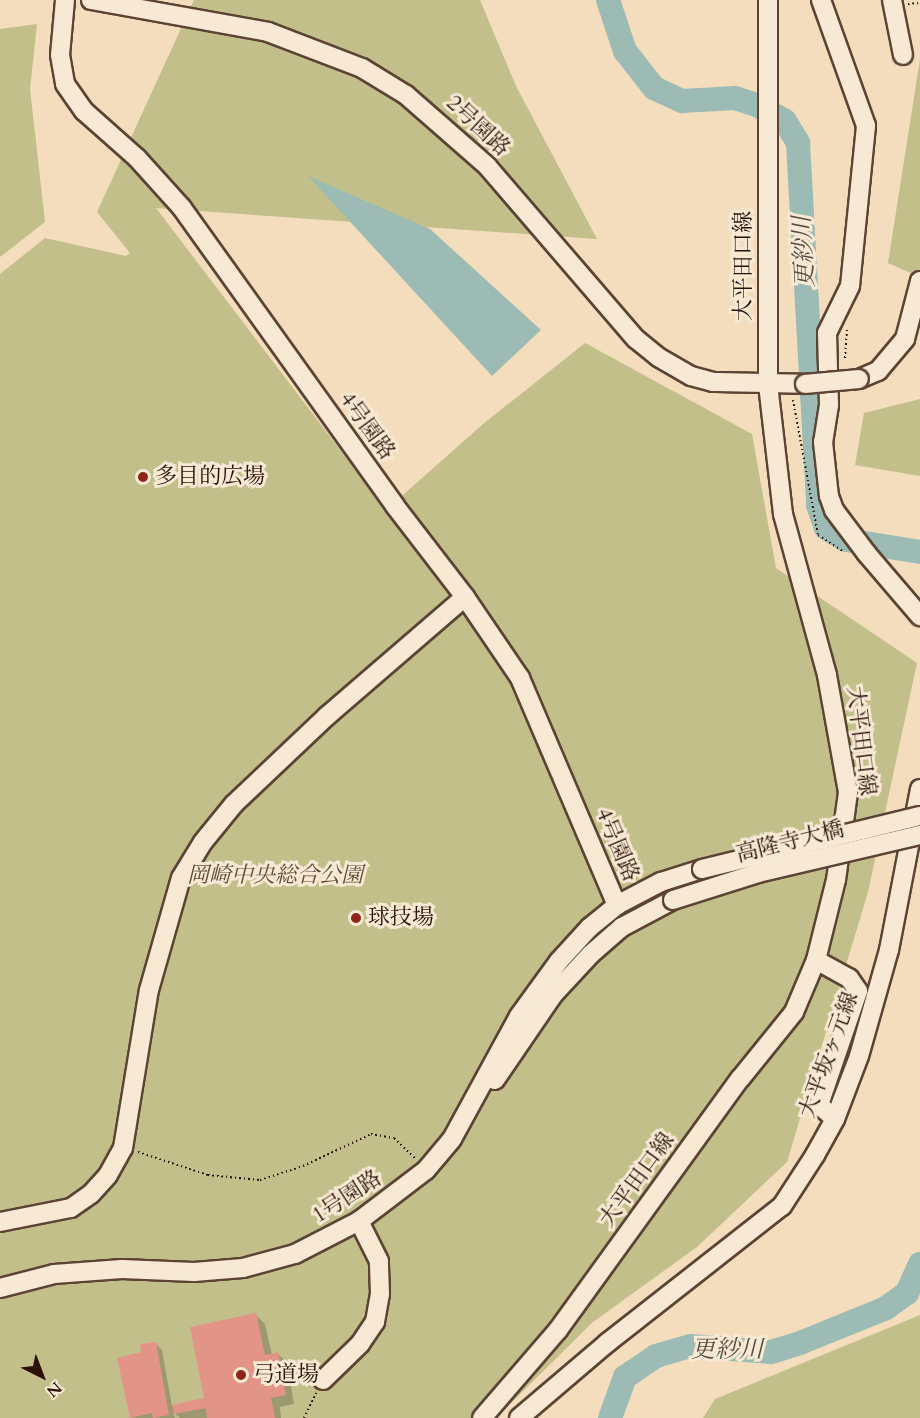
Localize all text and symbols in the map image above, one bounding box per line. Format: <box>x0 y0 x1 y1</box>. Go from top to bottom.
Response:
street label: 2号園路 <box>441 90 515 162</box>
street label: 大平田口線 <box>731 211 757 321</box>
water label: 更紗川 <box>788 215 820 289</box>
street label: 4号園路 <box>334 387 400 465</box>
place label: 多目的広場 <box>155 464 265 490</box>
marker: 多目的広場 <box>136 470 150 484</box>
street label: 大平田口線 <box>841 685 881 797</box>
street label: 4号園路 <box>590 804 644 886</box>
street label: 高隆寺大橋 <box>733 816 847 868</box>
park label: 岡崎中央総合公園 <box>187 863 363 889</box>
place label: 球技場 <box>368 905 434 931</box>
marker: 球技場 <box>349 911 363 925</box>
street label: 大平坂ヶ元線 <box>794 988 864 1122</box>
street label: 大平田口線 <box>594 1128 680 1232</box>
street label: 1号園路 <box>307 1165 387 1229</box>
water label: 更紗川 <box>691 1336 763 1364</box>
north arrow <box>12 1346 72 1406</box>
place label: 弓道場 <box>253 1362 319 1388</box>
marker: 弓道場 <box>234 1368 248 1382</box>
text: N <box>42 1377 67 1402</box>

